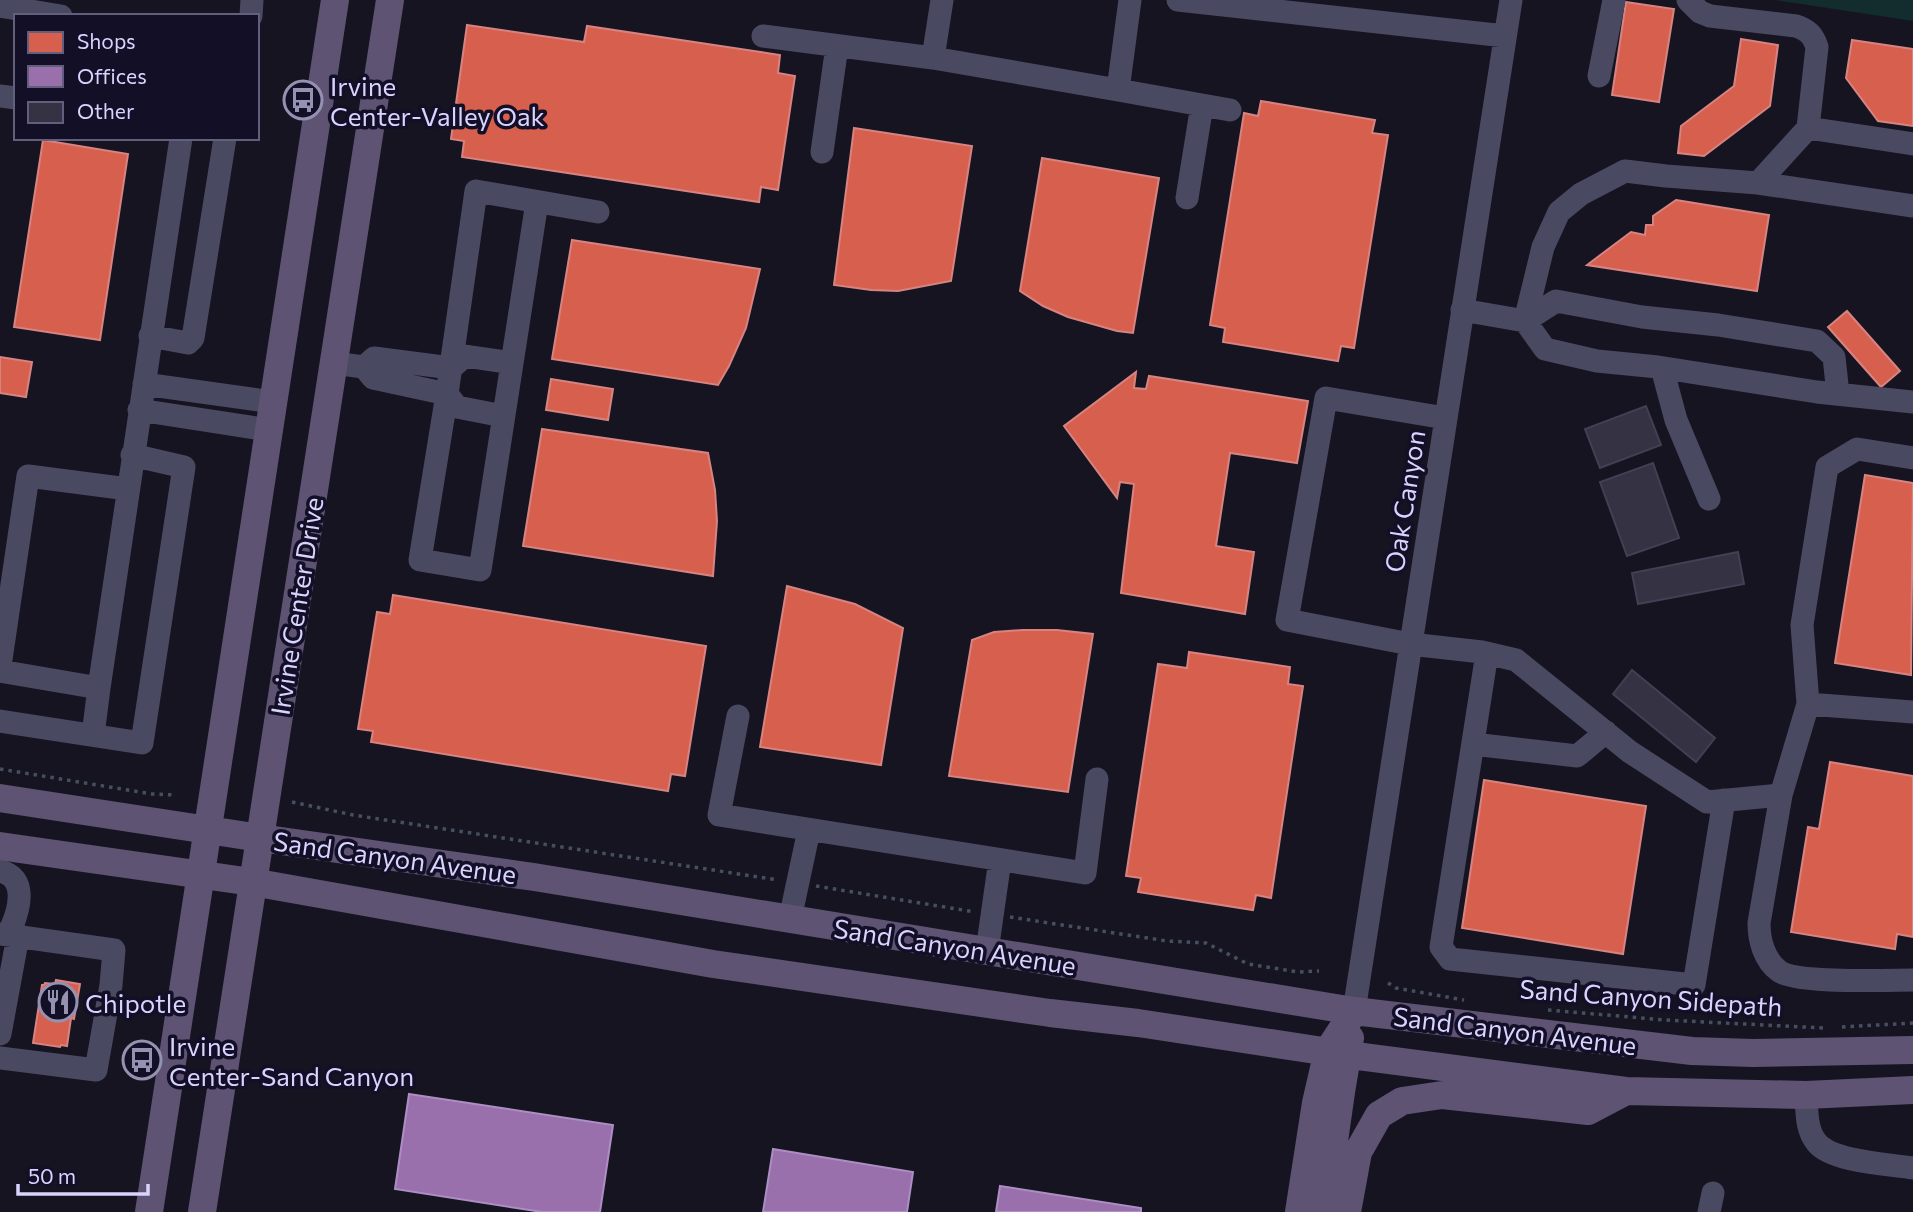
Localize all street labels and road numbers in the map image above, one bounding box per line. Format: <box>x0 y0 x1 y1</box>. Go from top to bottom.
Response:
street label: Oak Canyon <box>1377 428 1431 574</box>
street label: Irvine Center Drive <box>263 495 329 717</box>
street label: Sand Canyon Avenue <box>272 825 518 889</box>
street label: Sand Canyon Avenue <box>832 912 1078 980</box>
street label: Sand Canyon Sidepath <box>1519 972 1783 1022</box>
street label: Sand Canyon Avenue <box>1392 1000 1638 1060</box>

